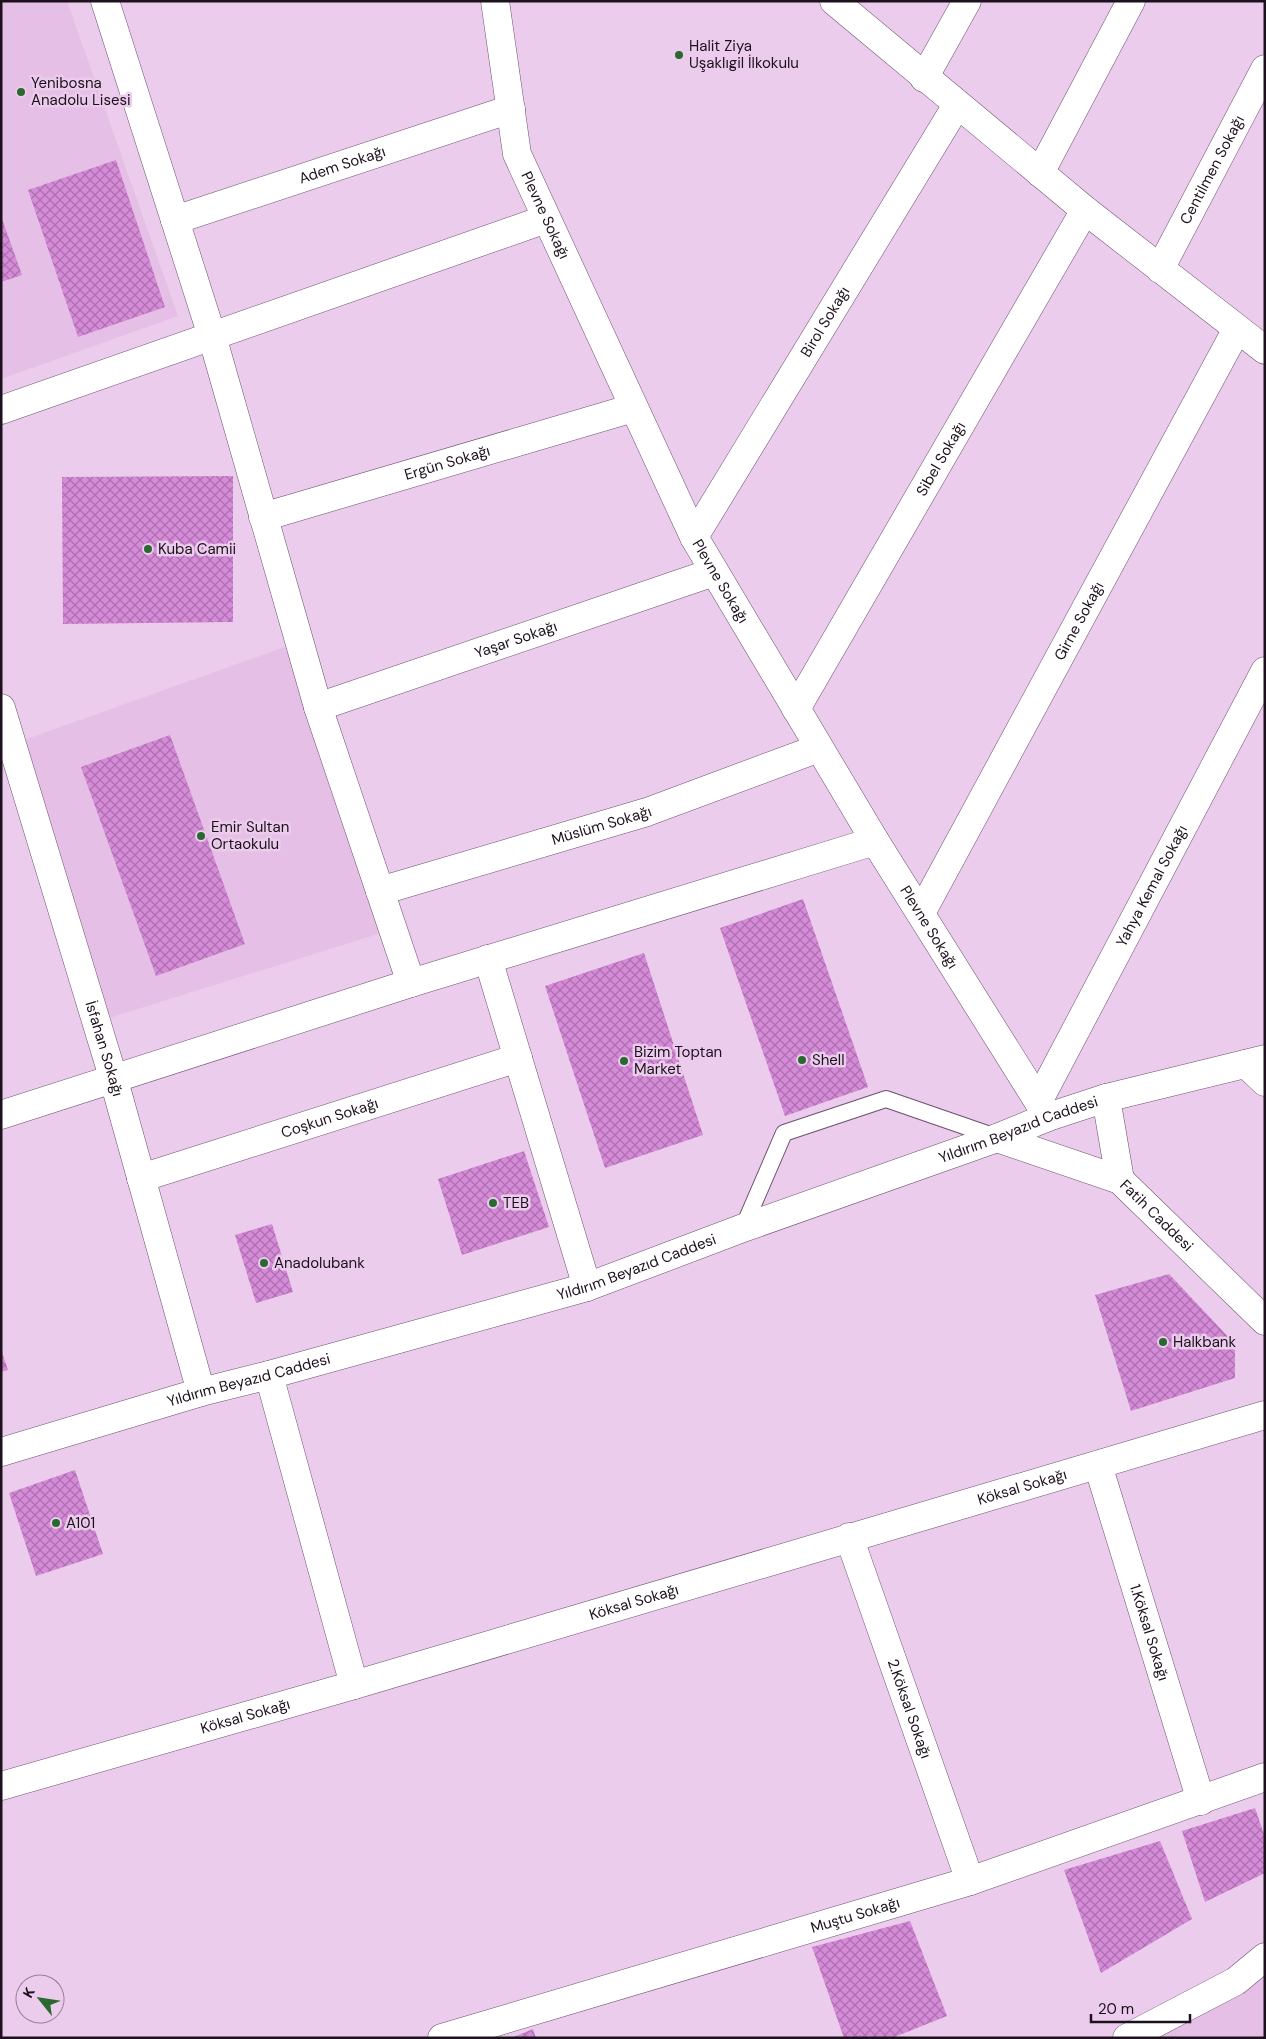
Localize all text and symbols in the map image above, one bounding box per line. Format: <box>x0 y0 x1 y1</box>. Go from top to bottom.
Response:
place label: Halit Ziya Uşaklıgil İlkokulu <box>689 36 799 73</box>
marker: Halit Ziya Uşaklıgil İlkokulu <box>673 49 685 61</box>
place label: Yenibosna Anadolu Lisesi <box>31 73 131 110</box>
marker: Yenibosna Anadolu Lisesi <box>15 86 27 98</box>
street label: Centilmen Sokağı <box>1175 112 1249 228</box>
street label: Adem Sokağı <box>296 141 388 188</box>
street label: Plevne Sokağı <box>516 168 574 262</box>
street label: Birol Sokağı <box>796 283 854 361</box>
street label: Sibel Sokağı <box>911 418 970 500</box>
street label: Ergün Sokağı <box>402 441 492 485</box>
street label: Plevne Sokağı <box>688 536 753 627</box>
place label: Kuba Camii <box>158 539 236 559</box>
marker: Kuba Camii <box>142 543 154 555</box>
street label: Girne Sokağı <box>1050 578 1108 664</box>
street label: Yaşar Sokağı <box>472 616 560 663</box>
street label: Müslüm Sokağı <box>549 801 654 850</box>
place label: Emir Sultan Ortaokulu <box>211 817 289 854</box>
street label: Yahya Kemal Sokağı <box>1111 822 1192 950</box>
marker: Emir Sultan Ortaokulu <box>195 830 207 842</box>
street label: Plevne Sokağı <box>895 882 963 972</box>
street label: İsfahan Sokağı <box>81 999 128 1099</box>
place label: Bizim Toptan Market <box>634 1042 722 1079</box>
place label: Shell <box>812 1050 845 1070</box>
marker: Shell <box>796 1054 808 1066</box>
marker: Bizim Toptan Market <box>618 1055 630 1067</box>
street label: Yıldırım Beyazıd Caddesi <box>936 1091 1100 1168</box>
street label: Coşkun Sokağı <box>279 1093 381 1143</box>
street label: Fatih Caddesi <box>1116 1175 1198 1256</box>
place label: TEB <box>503 1193 529 1213</box>
marker: TEB <box>487 1197 499 1209</box>
street label: Yıldırım Beyazıd Caddesi <box>554 1229 719 1305</box>
place label: Anadolubank <box>274 1253 365 1273</box>
marker: Anadolubank <box>258 1257 270 1269</box>
place label: Halkbank <box>1173 1332 1236 1352</box>
marker: Halkbank <box>1157 1336 1169 1348</box>
street label: Yıldırım Beyazıd Caddesi <box>165 1348 333 1412</box>
street label: Köksal Sokağı <box>975 1464 1069 1510</box>
place label: A101 <box>66 1513 95 1533</box>
marker: A101 <box>50 1517 62 1529</box>
street label: Köksal Sokağı <box>587 1579 681 1625</box>
street label: 1.Köksal Sokağı <box>1125 1582 1174 1683</box>
street label: 2.Köksal Sokağı <box>883 1656 936 1761</box>
street label: Köksal Sokağı <box>198 1694 292 1738</box>
street label: Muştu Sokağı <box>808 1892 902 1938</box>
north arrow <box>15 1974 65 2024</box>
text: K <box>19 1984 39 2001</box>
scale bar <box>1091 1992 1190 2024</box>
text: 20 m <box>1098 1999 1134 2019</box>

